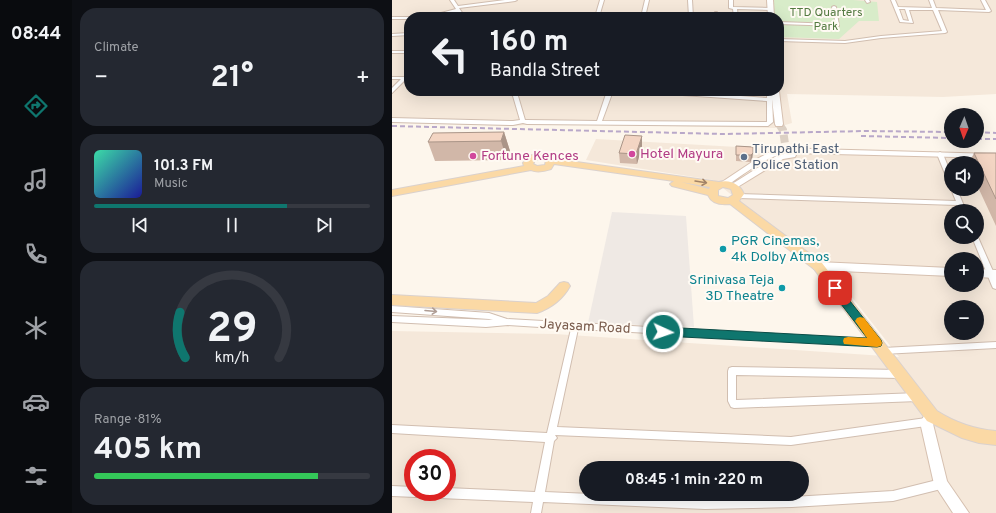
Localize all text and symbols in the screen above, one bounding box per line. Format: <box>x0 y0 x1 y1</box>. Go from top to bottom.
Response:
park label: TTD Quarters Park <box>789 5 863 35</box>
text: 08:44 <box>11 23 61 46</box>
text: 160 m <box>490 25 568 61</box>
icon: left <box>424 28 476 80</box>
text: Climate <box>94 40 139 56</box>
text: 21° <box>211 60 253 97</box>
text: Bandla Street <box>490 60 600 83</box>
text: − <box>94 65 108 92</box>
text: + <box>356 65 370 92</box>
icon: directions <box>22 92 50 120</box>
north arrow <box>944 108 984 148</box>
map controls <box>944 108 984 340</box>
place label: Tirupathi East Police Station <box>752 141 839 174</box>
place label: Hotel Mayura <box>640 146 723 163</box>
place label: Fortune Kences <box>481 148 579 165</box>
marker: Hotel Mayura <box>627 149 637 159</box>
marker: Fortune Kences <box>468 151 478 161</box>
marker: Tirupathi East Police Station <box>739 152 749 162</box>
button: sound <box>944 156 984 196</box>
text: 101.3 FM <box>154 157 213 176</box>
icon: music <box>22 166 50 194</box>
text: Music <box>154 176 188 192</box>
one-way arrow <box>694 178 707 186</box>
button: search <box>944 204 984 244</box>
icon: previous <box>129 214 151 236</box>
icon: pause <box>221 214 243 236</box>
icon: next <box>313 214 335 236</box>
place label: PGR Cinemas, 4k Dolby Atmos <box>731 233 830 266</box>
icon: phone <box>22 240 50 268</box>
marker: PGR Cinemas, 4k Dolby Atmos <box>718 244 728 254</box>
button: + <box>944 252 984 292</box>
pin <box>818 271 852 305</box>
place label: Srinivasa Teja 3D Theatre <box>689 272 774 305</box>
icon: arrive <box>824 277 846 299</box>
marker: Srinivasa Teja 3D Theatre <box>777 283 787 293</box>
button: − <box>944 300 984 340</box>
text: 29 <box>207 303 258 356</box>
one-way arrow <box>424 307 437 314</box>
position arrow <box>642 311 684 353</box>
icon: climate <box>22 314 50 342</box>
street label: Jayasam Road <box>539 316 631 338</box>
text: km/h <box>215 348 249 366</box>
icon: car <box>22 388 50 416</box>
text: Range · 81% <box>94 412 161 428</box>
text: 405 km <box>94 432 202 469</box>
speed limit sign: 30 <box>404 449 456 501</box>
icon: filters <box>22 462 50 490</box>
text: 08:45 · 1 min · 220 m <box>625 471 763 490</box>

